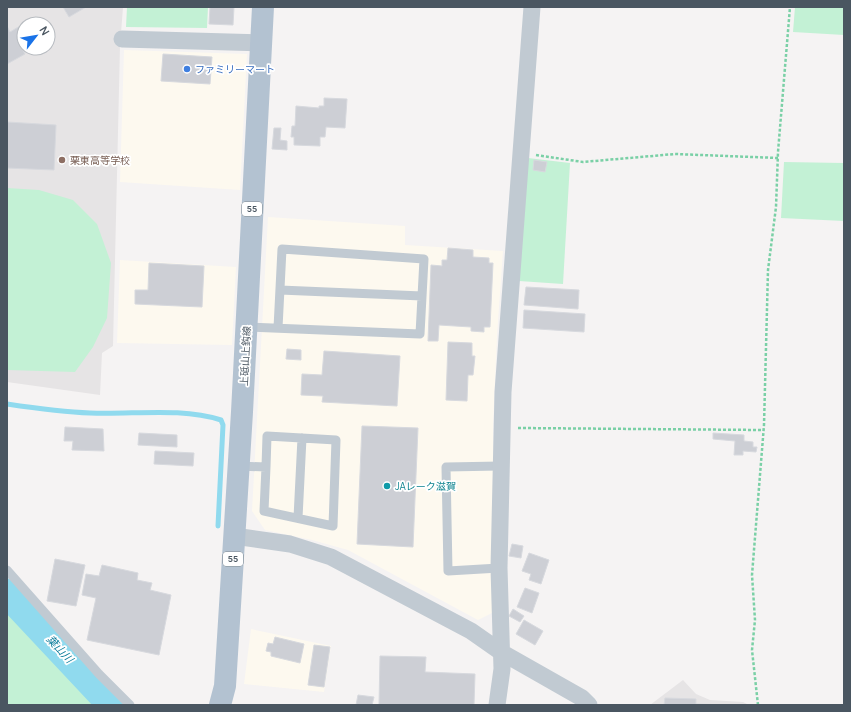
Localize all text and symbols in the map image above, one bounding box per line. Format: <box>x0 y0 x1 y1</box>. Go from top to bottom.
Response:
north arrow <box>16 16 56 56</box>
text: N <box>37 23 54 38</box>
place label: ファミリーマート <box>195 62 275 76</box>
marker: ファミリーマート <box>182 64 192 74</box>
place label: 栗東高等学校 <box>70 153 130 167</box>
marker: 栗東高等学校 <box>57 155 67 165</box>
road number: 55 <box>242 202 262 216</box>
street label: 上砥山上鈎線 <box>236 326 254 386</box>
place label: JAレーク滋賀 <box>395 479 456 493</box>
marker: JAレーク滋賀 <box>382 481 392 491</box>
road number: 55 <box>223 552 243 566</box>
water label: 葉山川 <box>44 631 78 667</box>

